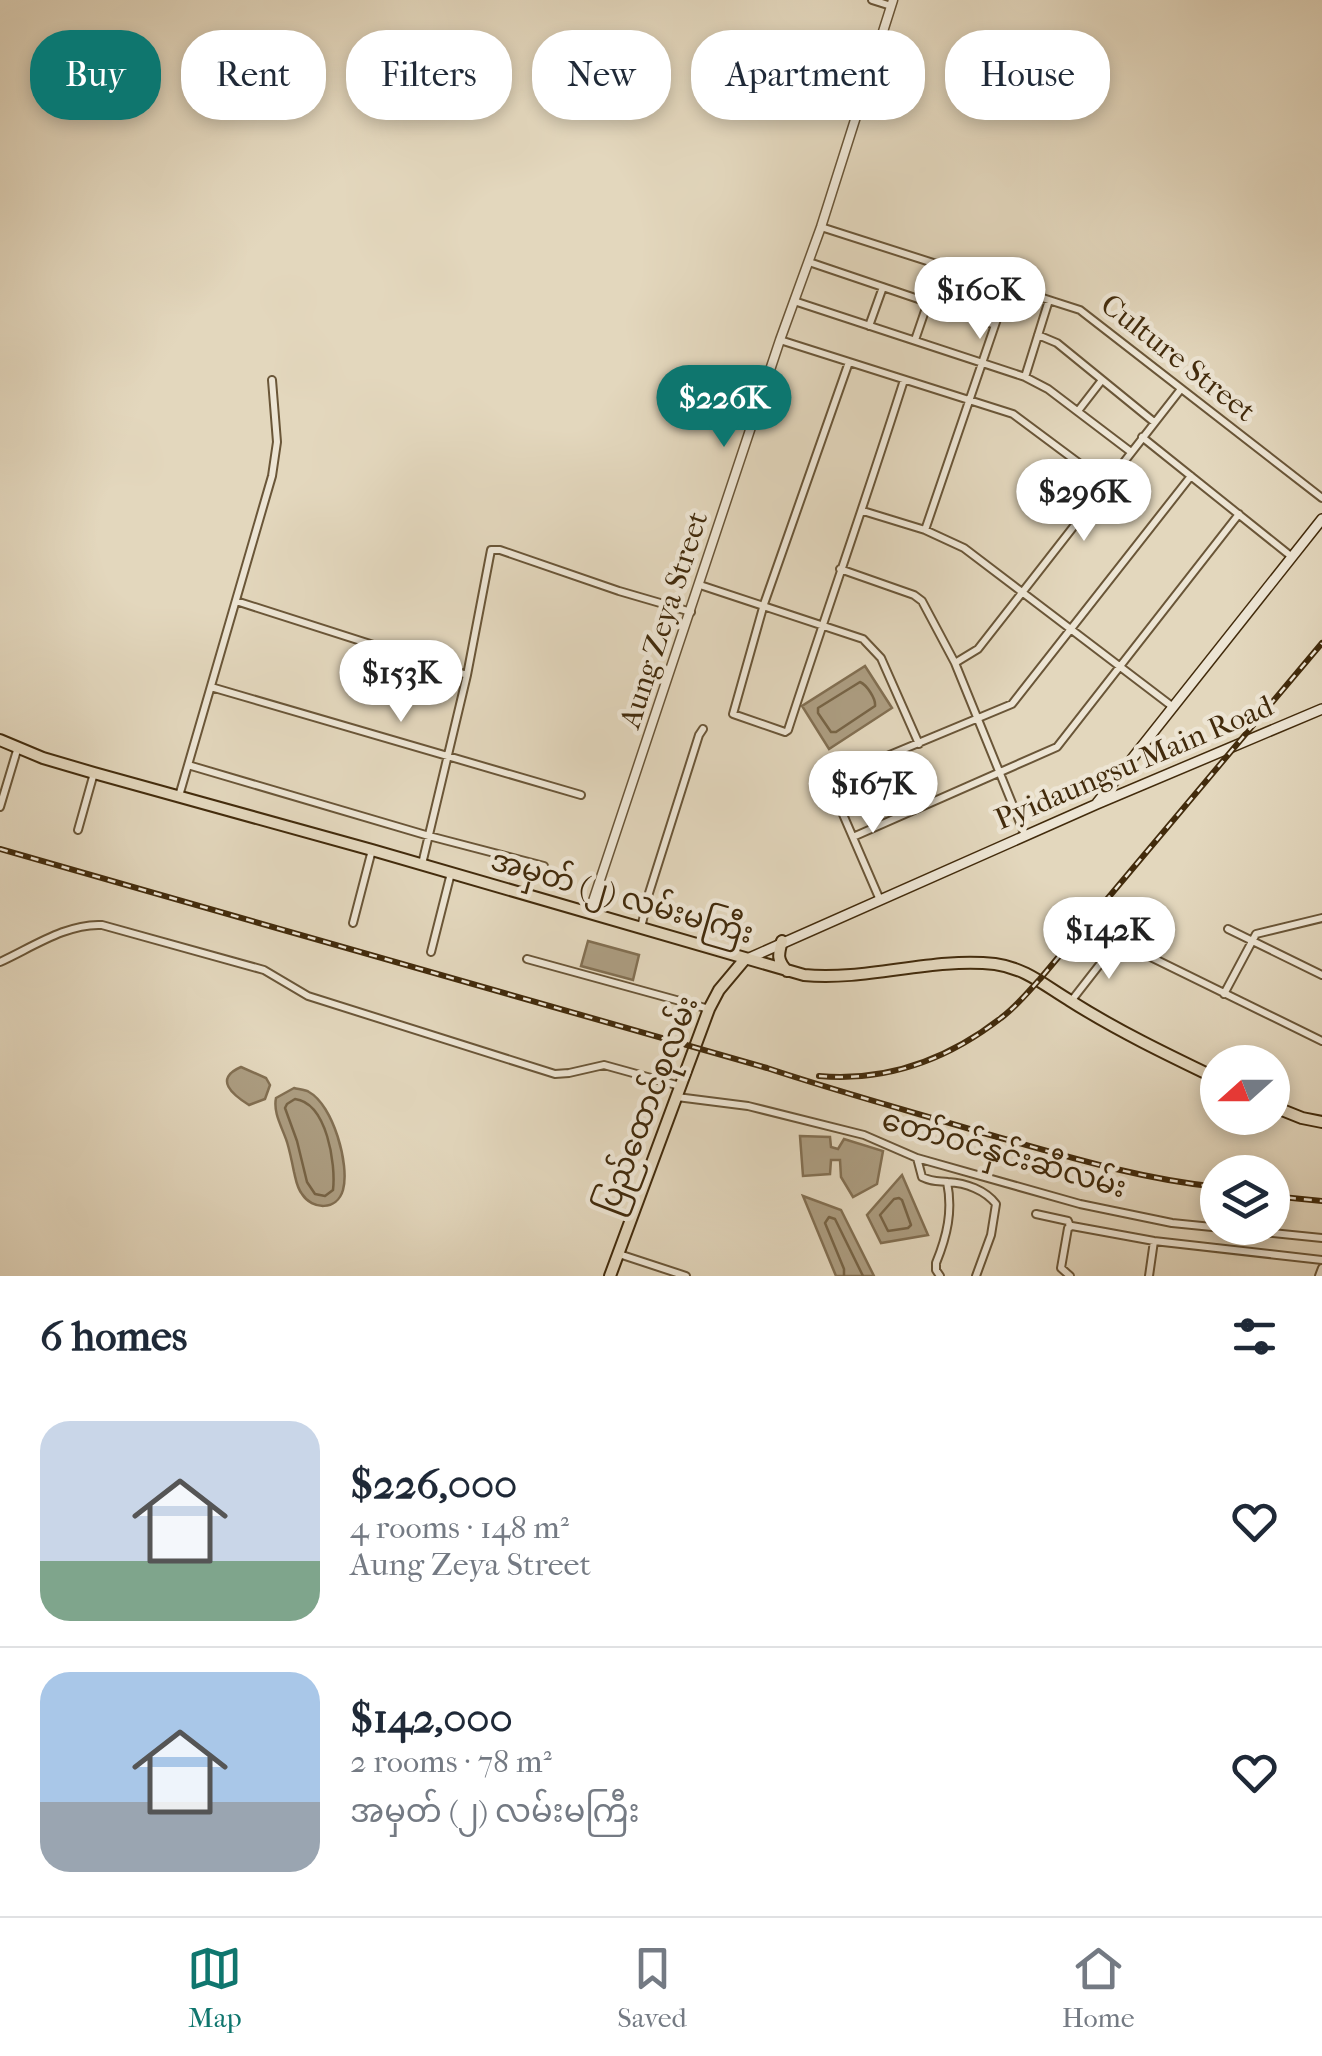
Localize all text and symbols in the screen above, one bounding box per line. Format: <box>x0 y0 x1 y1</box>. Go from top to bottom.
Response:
chip: Buy <box>30 30 161 120</box>
chip: Rent <box>181 30 326 120</box>
chip: Filters <box>346 30 512 120</box>
chip: New <box>532 30 671 120</box>
chip: Apartment <box>691 30 925 120</box>
chip: House <box>945 30 1110 120</box>
pin: $160K <box>910 257 1050 342</box>
text: $160K <box>936 271 1024 308</box>
street label: Culture Street <box>1094 287 1262 429</box>
pin: $226K <box>654 365 794 450</box>
text: $226K <box>678 379 770 416</box>
pin: $296K <box>1014 459 1154 544</box>
text: $296K <box>1038 473 1130 510</box>
street label: Aung Zeya Street <box>612 507 716 734</box>
pin: $153K <box>331 640 471 725</box>
text: $153K <box>361 654 441 691</box>
street label: Pyidaungsu Main Road <box>990 688 1279 837</box>
pin: $167K <box>803 751 943 836</box>
text: $167K <box>831 765 915 802</box>
street label: အမှတ် (၂) လမ်းမကြီး <box>485 838 759 958</box>
pin: $142K <box>1039 897 1179 982</box>
text: $142K <box>1065 911 1153 948</box>
street label: ပြည်ထောင်စုလမ်း <box>586 989 712 1221</box>
north arrow <box>1200 1045 1290 1135</box>
map controls <box>1200 1045 1290 1245</box>
street label: တော်ဝင်နှင်းဆီလမ်း <box>876 1098 1132 1212</box>
button: layers <box>1200 1155 1290 1245</box>
icon: filters <box>1227 1309 1282 1364</box>
text: 6 homes <box>40 1312 187 1361</box>
text: $226,000 <box>350 1460 517 1509</box>
icon: home <box>120 1461 240 1581</box>
icon: heart <box>1227 1494 1282 1549</box>
text: 4 rooms · 148 m² <box>350 1509 569 1546</box>
text: Aung Zeya Street <box>350 1546 591 1583</box>
text: $142,000 <box>350 1694 513 1743</box>
icon: home <box>120 1712 240 1832</box>
text: 2 rooms · 78 m² <box>350 1743 552 1780</box>
icon: heart <box>1227 1745 1282 1800</box>
text: အမှတ် (၂) လမ်းမကြီး <box>350 1793 640 1830</box>
tab: Map <box>187 1941 242 2034</box>
tab: Saved <box>617 1941 687 2034</box>
tab: Home <box>1062 1941 1135 2034</box>

